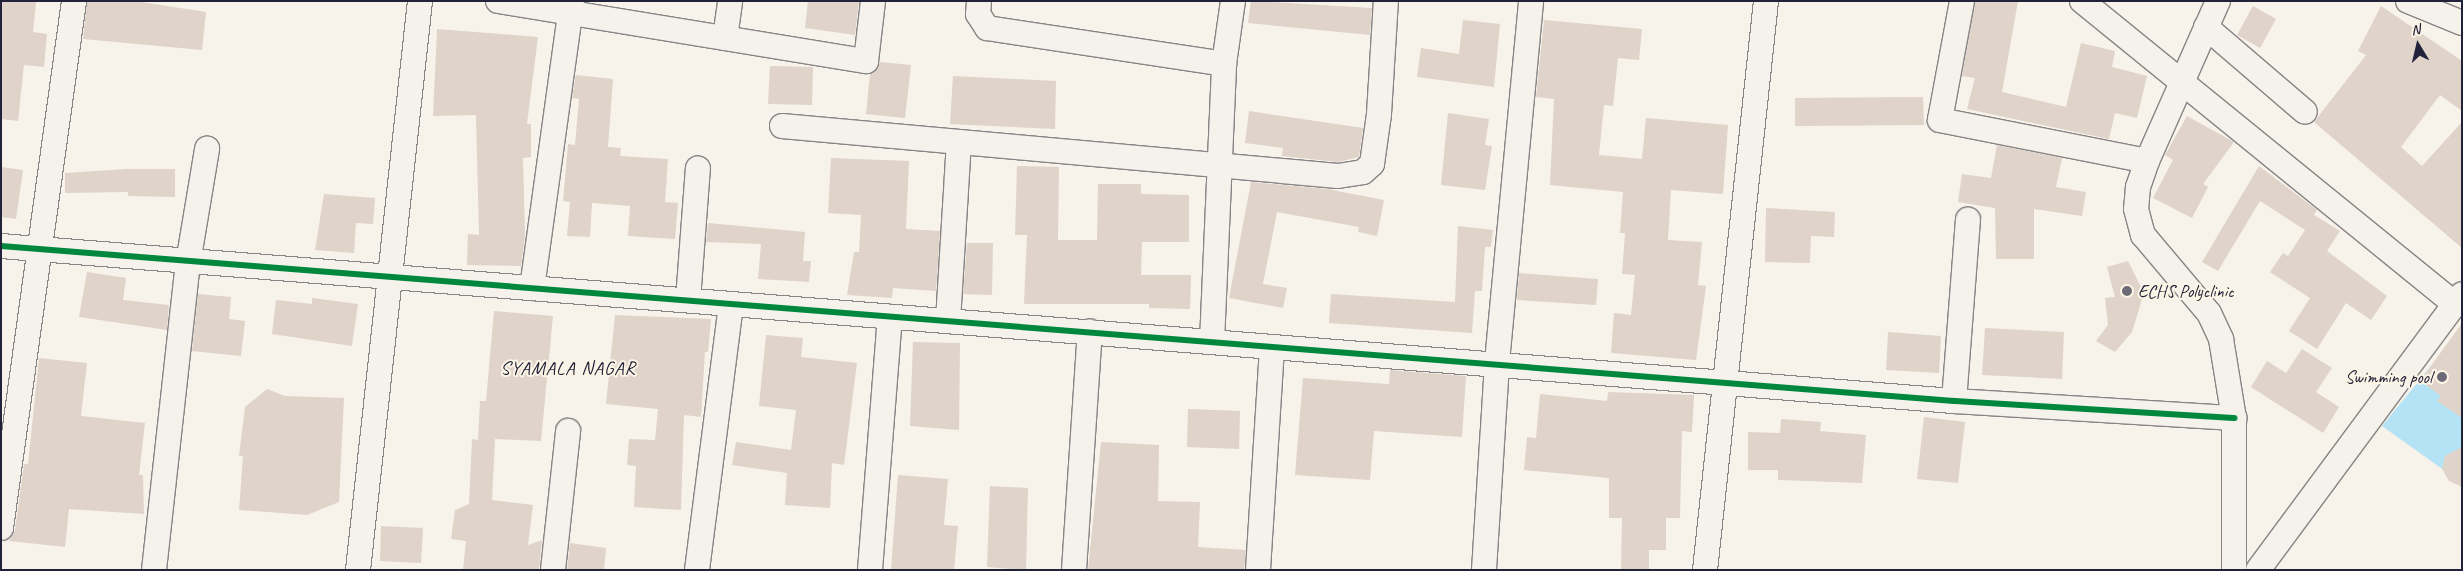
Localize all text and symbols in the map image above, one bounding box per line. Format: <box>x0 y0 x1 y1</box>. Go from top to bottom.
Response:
north arrow <box>2393 20 2443 70</box>
text: N <box>2410 21 2421 39</box>
place label: ECHS Polyclinic <box>2138 280 2234 302</box>
marker: ECHS Polyclinic <box>2120 284 2134 298</box>
district label: SYAMALA NAGAR <box>499 358 637 380</box>
place label: Swimming pool <box>2345 366 2432 388</box>
marker: Swimming pool <box>2436 371 2448 383</box>

